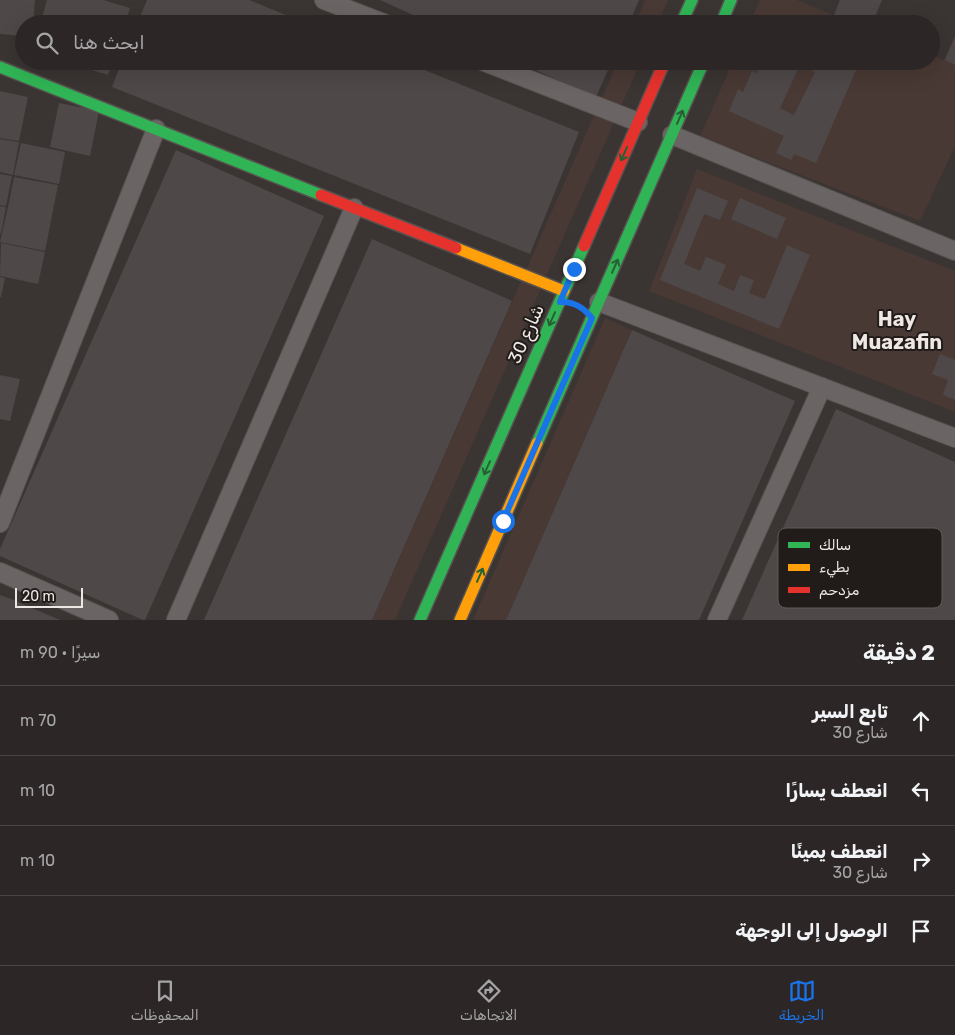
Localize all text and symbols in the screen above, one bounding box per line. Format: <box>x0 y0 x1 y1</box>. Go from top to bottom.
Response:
search box <box>15 15 940 70</box>
icon: search <box>33 29 61 57</box>
text: ابحث هنا <box>73 31 145 54</box>
one-way arrow <box>675 110 685 125</box>
one-way arrow <box>619 146 629 161</box>
route end <box>563 258 586 281</box>
one-way arrow <box>611 259 621 274</box>
street label: شارع 30 <box>503 301 550 367</box>
district label: Hay Muazafin <box>852 307 942 354</box>
one-way arrow <box>546 311 556 326</box>
one-way arrow <box>481 460 491 475</box>
route start <box>492 510 515 533</box>
legend <box>778 528 942 608</box>
text: سالك <box>819 537 851 554</box>
text: بطيء <box>819 559 850 578</box>
one-way arrow <box>475 568 485 583</box>
text: مزدحم <box>819 582 859 599</box>
scale bar <box>15 585 82 608</box>
text: 20 m <box>22 588 55 605</box>
text: 2 دقيقة <box>863 640 935 665</box>
text: سيرًا · 90 m <box>20 643 101 662</box>
text: تابع السير <box>812 700 888 723</box>
icon: ahead <box>907 707 935 735</box>
text: 70 m <box>20 711 57 730</box>
text: شارع 30 <box>832 723 888 742</box>
icon: left <box>907 777 935 805</box>
text: انعطف يسارًا <box>785 779 888 802</box>
text: 10 m <box>20 781 55 800</box>
text: انعطف يمينًا <box>791 840 888 863</box>
icon: right <box>907 847 935 875</box>
text: 10 m <box>20 851 55 870</box>
text: شارع 30 <box>832 863 888 882</box>
icon: arrive <box>907 917 935 945</box>
text: الوصول إلى الوجهة <box>735 919 888 942</box>
tab: المحفوظات <box>131 977 199 1024</box>
tab: الاتجاهات <box>460 977 517 1024</box>
tab: الخريطة <box>779 977 824 1024</box>

